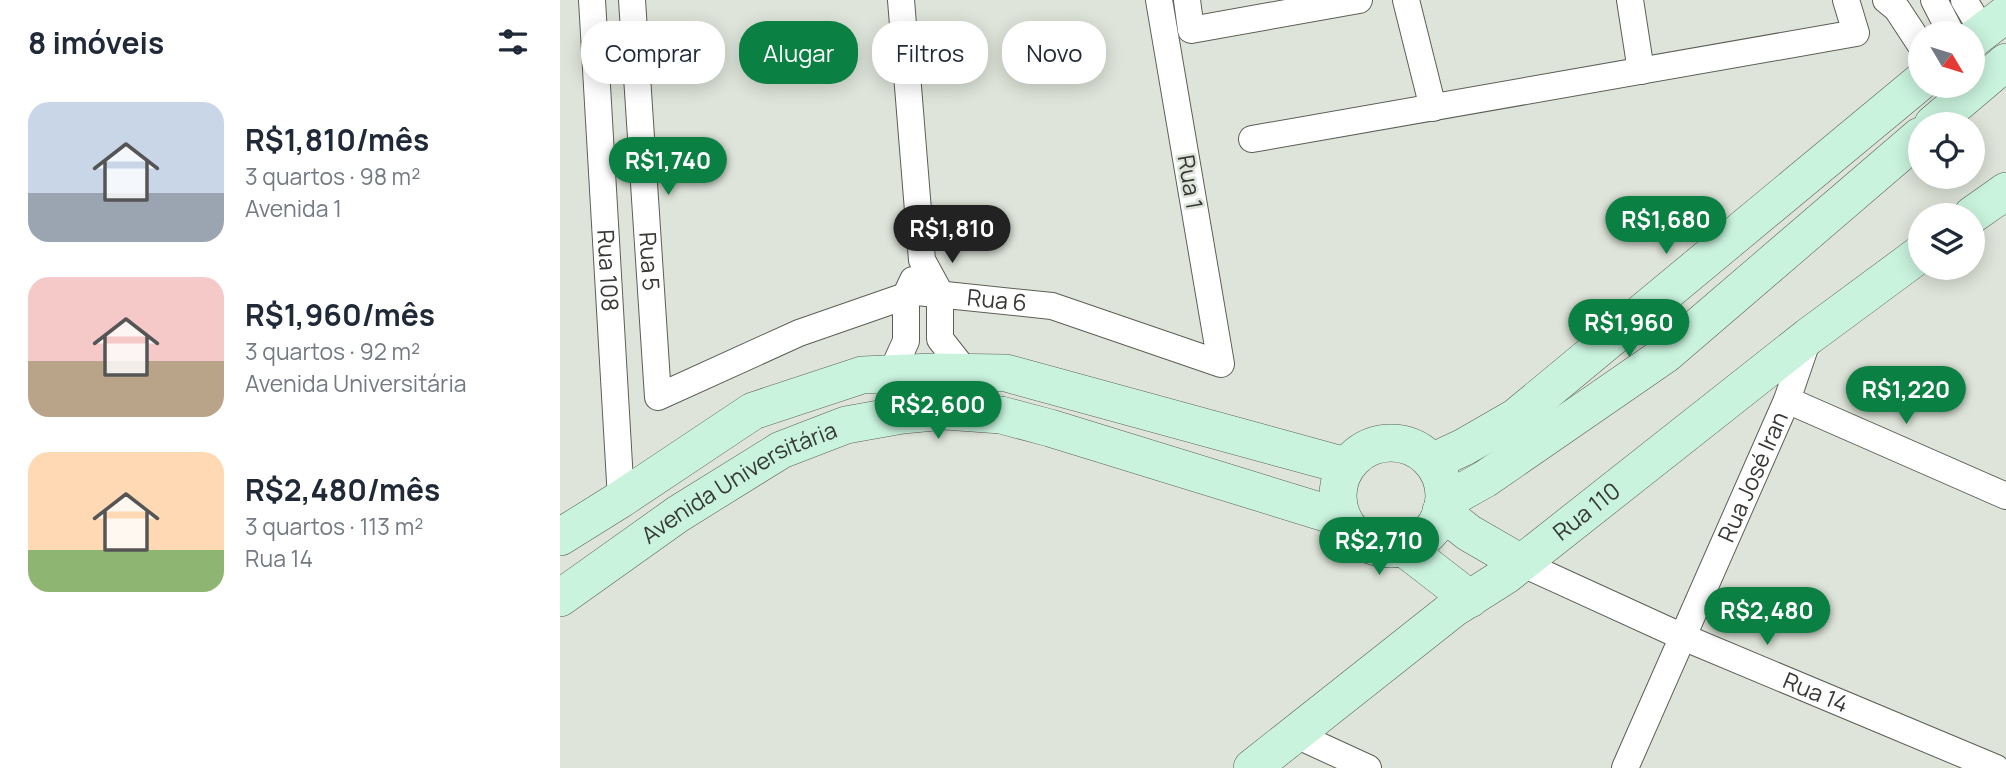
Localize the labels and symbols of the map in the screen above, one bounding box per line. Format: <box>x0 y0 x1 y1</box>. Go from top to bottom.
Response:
north arrow <box>1908 21 1984 98</box>
pin: R$1,740 <box>603 138 733 197</box>
street label: Rua 1 <box>1170 152 1211 211</box>
pin: R$1,680 <box>1601 196 1731 256</box>
pin: R$1,810 <box>887 205 1017 265</box>
street label: Rua 108 <box>590 229 627 312</box>
street label: Rua 5 <box>632 231 668 292</box>
street label: Rua 6 <box>966 280 1028 318</box>
pin: R$1,960 <box>1564 300 1694 359</box>
pin: R$1,220 <box>1841 366 1971 426</box>
pin: R$2,600 <box>873 382 1003 441</box>
street label: Rua José Iran <box>1709 406 1795 547</box>
street label: Avenida Universitária <box>634 413 841 550</box>
street label: Rua 110 <box>1546 474 1626 547</box>
pin: R$2,710 <box>1314 518 1444 577</box>
pin: R$2,480 <box>1702 588 1832 647</box>
street label: Rua 14 <box>1779 664 1854 720</box>

